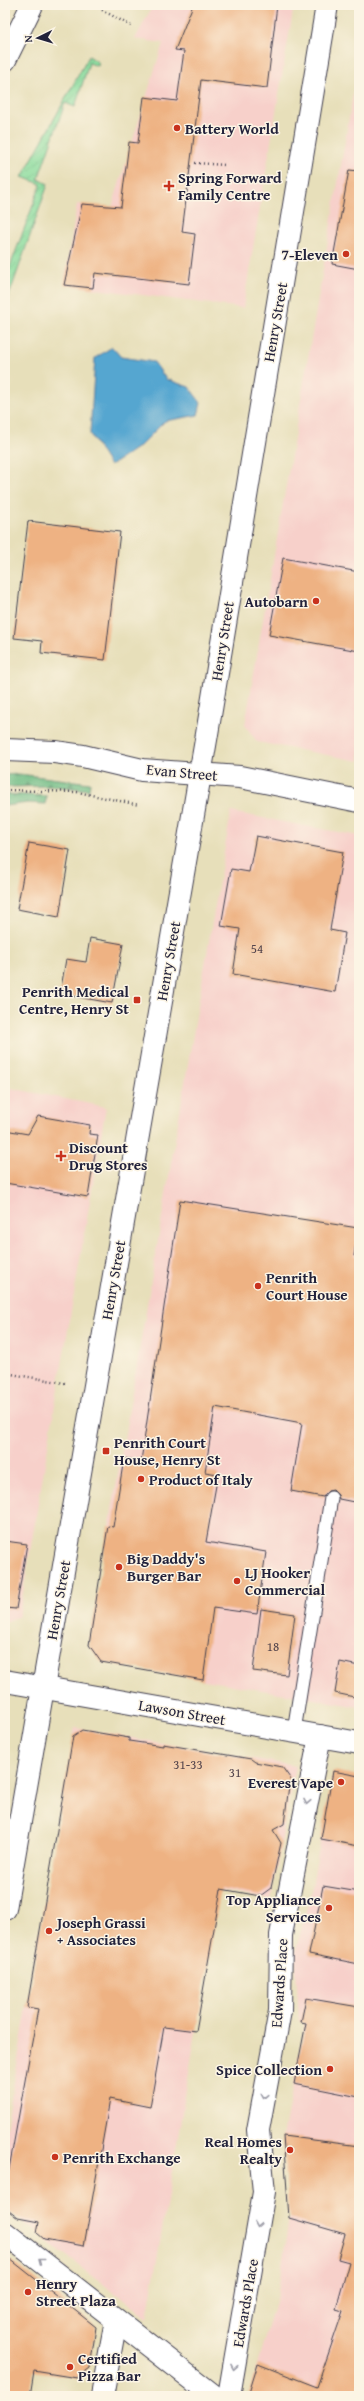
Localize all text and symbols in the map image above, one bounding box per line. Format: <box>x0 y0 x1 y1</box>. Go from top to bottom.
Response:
north arrow <box>18 18 58 58</box>
text: N <box>20 34 36 43</box>
place label: Battery World <box>185 118 279 139</box>
marker: Battery World <box>172 123 182 133</box>
place label: Spring Forward Family Centre <box>178 167 282 205</box>
marker: Spring Forward Family Centre <box>163 180 175 192</box>
place label: 7-Eleven <box>281 244 338 265</box>
marker: 7-Eleven <box>341 249 351 259</box>
street label: Henry Street <box>258 280 292 363</box>
place label: Autobarn <box>244 591 308 612</box>
marker: Autobarn <box>311 596 321 606</box>
street label: Henry Street <box>205 599 239 682</box>
street label: Evan Street <box>145 758 219 786</box>
street label: Henry Street <box>151 919 185 1002</box>
house number: 54 <box>251 939 263 958</box>
place label: Penrith Medical Centre, Henry St <box>19 981 129 1019</box>
marker: Penrith Medical Centre, Henry St <box>132 995 142 1005</box>
place label: Discount Drug Stores <box>69 1137 148 1175</box>
marker: Discount Drug Stores <box>56 1151 66 1161</box>
street label: Henry Street <box>96 1238 130 1321</box>
place label: Penrith Court House <box>266 1267 348 1305</box>
marker: Penrith Court House <box>253 1281 263 1291</box>
place label: Penrith Court House, Henry St <box>114 1432 221 1470</box>
marker: Penrith Court House, Henry St <box>101 1446 111 1456</box>
place label: Product of Italy <box>149 1469 253 1490</box>
marker: Product of Italy <box>136 1474 146 1484</box>
place label: Big Daddy's Burger Bar <box>127 1548 205 1586</box>
street label: Henry Street <box>41 1558 75 1641</box>
marker: Big Daddy's Burger Bar <box>114 1562 124 1572</box>
place label: LJ Hooker Commercial <box>245 1562 325 1600</box>
marker: LJ Hooker Commercial <box>232 1576 242 1586</box>
house number: 18 <box>267 1637 279 1656</box>
street label: Lawson Street <box>137 1694 228 1730</box>
house number: 31-33 <box>173 1755 203 1774</box>
house number: 31 <box>229 1763 241 1782</box>
place label: Everest Vape <box>248 1772 333 1793</box>
marker: Everest Vape <box>336 1777 346 1787</box>
one-way arrow <box>304 1799 312 1805</box>
place label: Top Appliance Services <box>226 1889 321 1927</box>
marker: Top Appliance Services <box>324 1903 334 1913</box>
place label: Joseph Grassi + Associates <box>54 1912 146 1950</box>
marker: Joseph Grassi + Associates <box>44 1926 54 1936</box>
street label: Edwards Place <box>265 1938 293 2028</box>
place label: Spice Collection <box>216 2059 322 2080</box>
marker: Spice Collection <box>325 2064 335 2074</box>
one-way arrow <box>260 2093 269 2099</box>
place label: Real Homes Realty <box>205 2131 282 2169</box>
marker: Real Homes Realty <box>285 2145 295 2155</box>
place label: Penrith Exchange <box>63 2147 181 2168</box>
marker: Penrith Exchange <box>50 2152 60 2162</box>
one-way arrow <box>254 2222 263 2228</box>
street label: Edwards Place <box>227 2257 263 2349</box>
one-way arrow <box>38 2259 45 2266</box>
place label: Henry Street Plaza <box>36 2273 116 2311</box>
marker: Henry Street Plaza <box>23 2287 33 2297</box>
place label: Certified Pizza Bar <box>78 2348 141 2386</box>
marker: Certified Pizza Bar <box>65 2362 75 2372</box>
one-way arrow <box>230 2363 239 2370</box>

